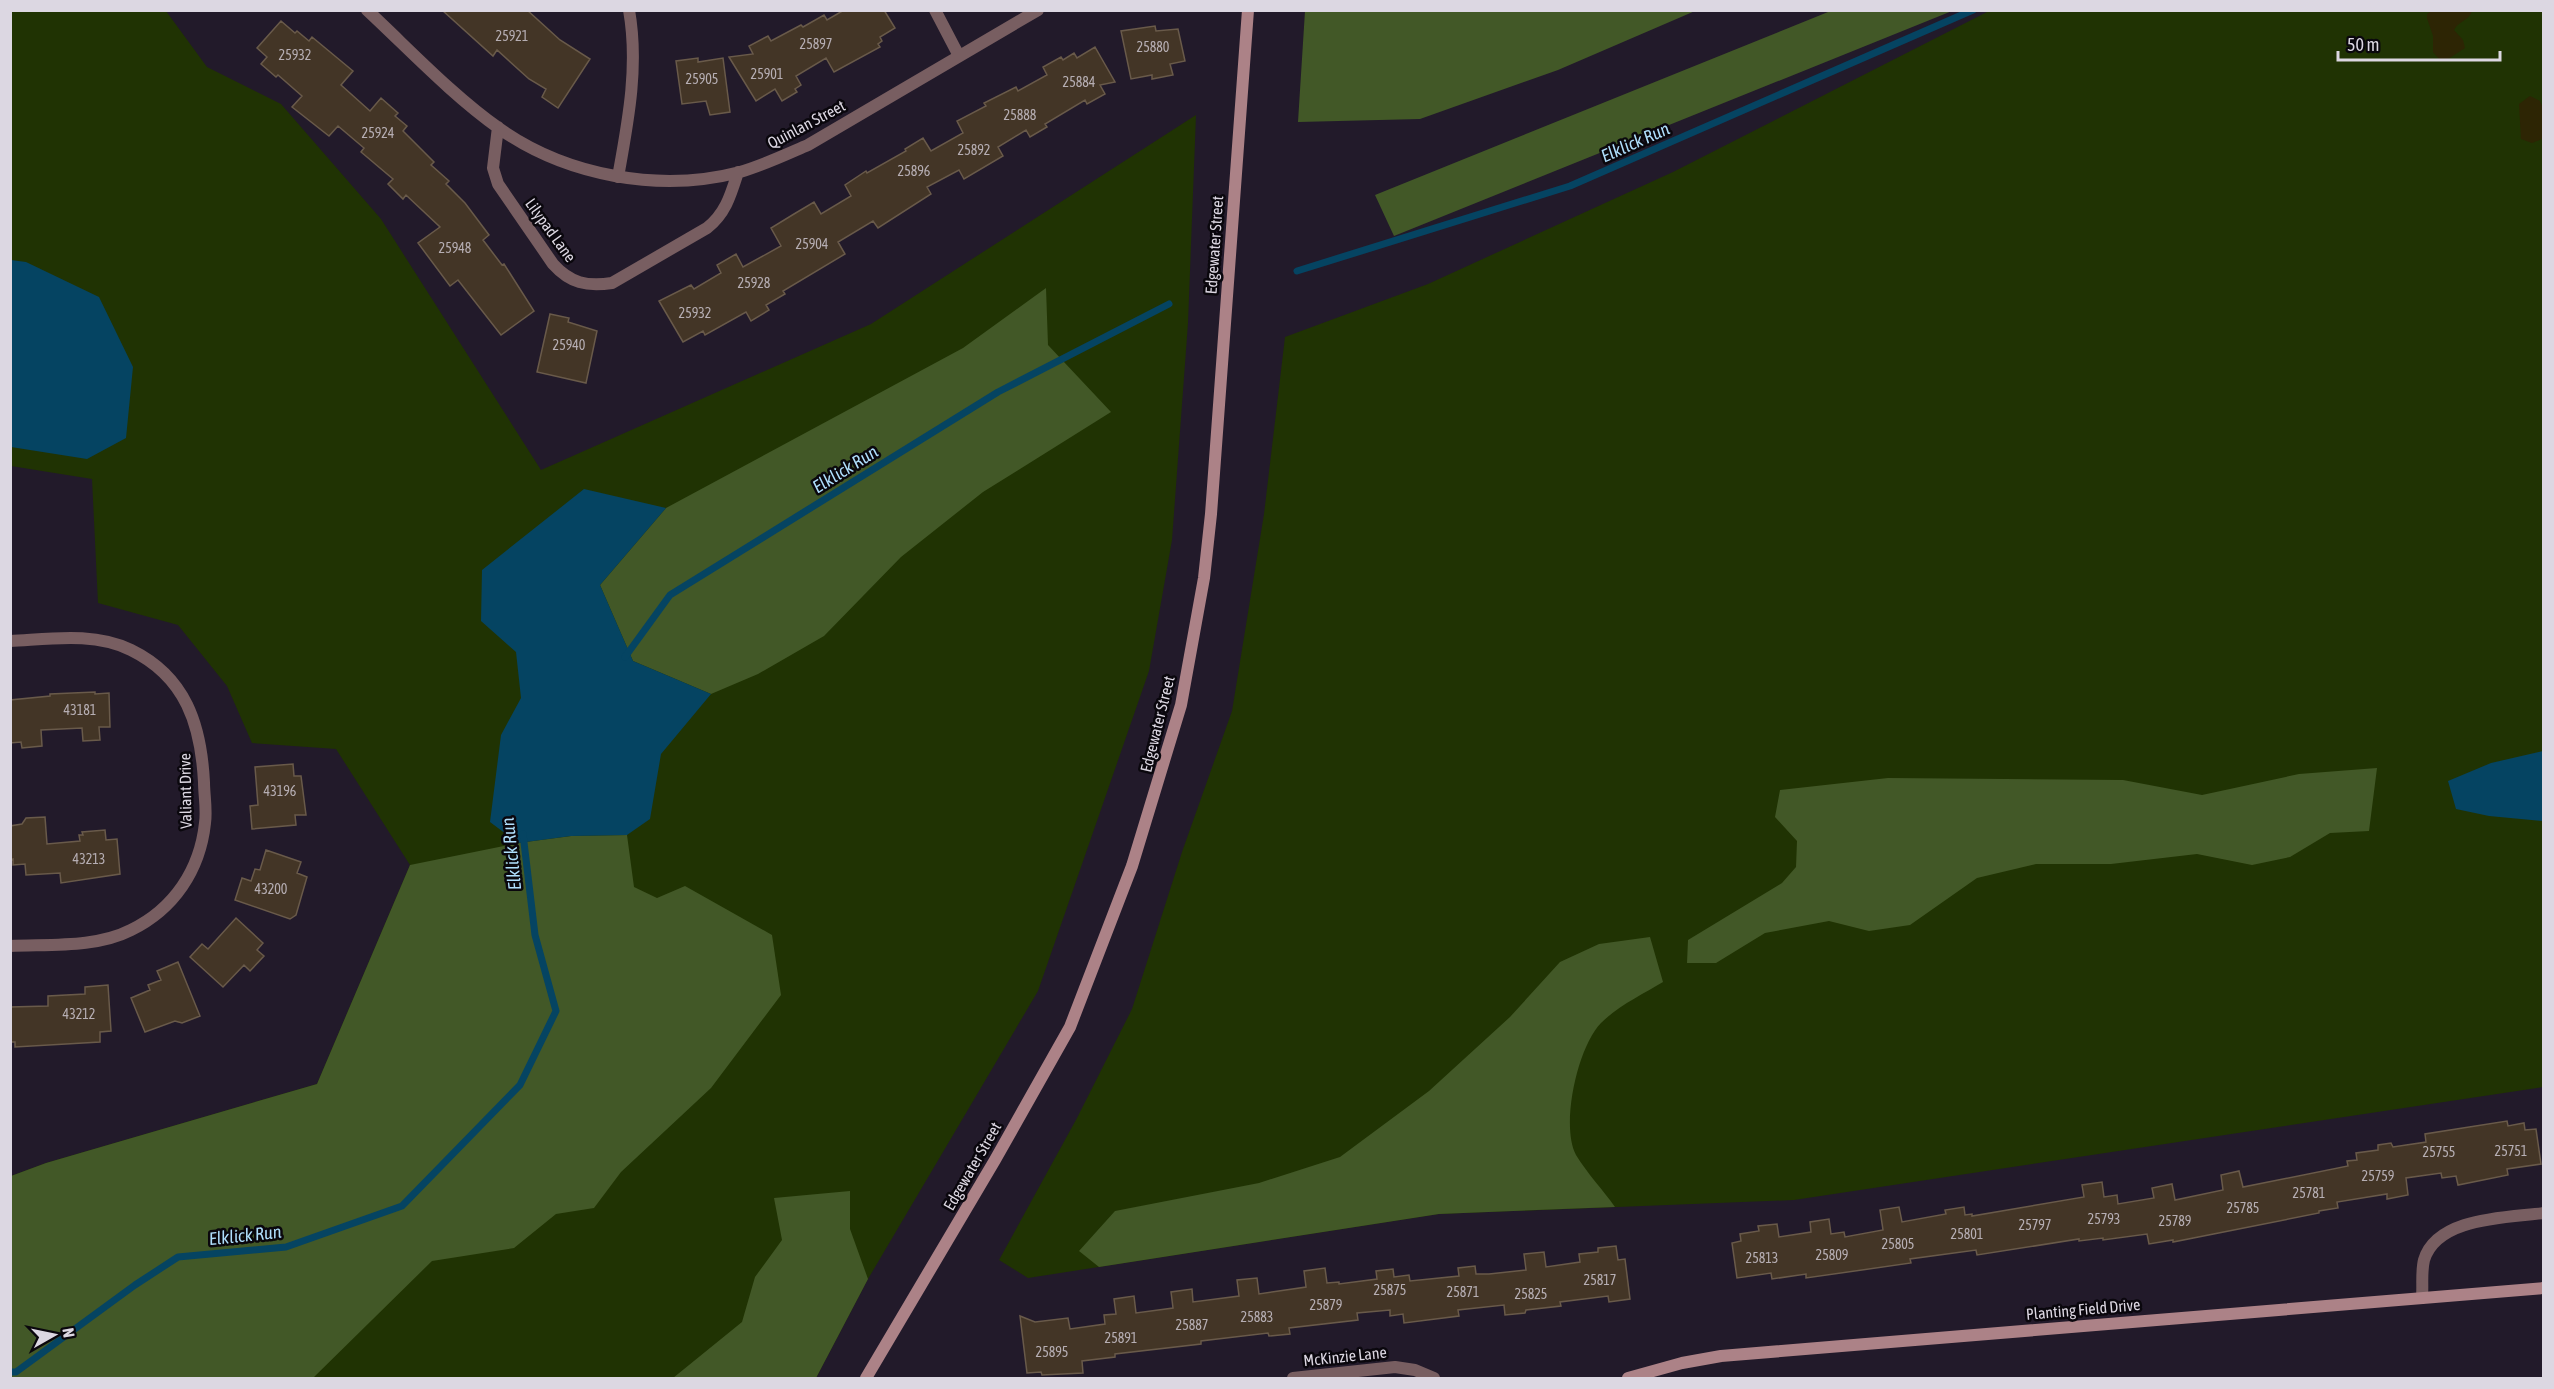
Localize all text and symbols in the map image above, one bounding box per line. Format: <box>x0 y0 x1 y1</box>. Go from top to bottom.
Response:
scale bar <box>2338 24 2500 62</box>
house number: 25921 <box>496 28 528 44</box>
text: 50 m <box>2347 34 2379 55</box>
house number: 25897 <box>800 36 832 52</box>
house number: 25880 <box>1137 39 1170 55</box>
house number: 25932 <box>279 47 311 63</box>
house number: 25901 <box>751 66 783 82</box>
house number: 25905 <box>686 71 718 87</box>
house number: 25884 <box>1063 74 1096 90</box>
street label: Quinlan Street <box>764 96 848 152</box>
house number: 25888 <box>1004 107 1037 123</box>
water label: Elklick Run <box>1597 118 1673 166</box>
house number: 25924 <box>362 125 395 141</box>
house number: 25892 <box>958 142 990 158</box>
house number: 25896 <box>898 163 931 179</box>
street label: Lilypad Lane <box>521 195 580 266</box>
street label: Edgewater Street <box>1202 195 1227 295</box>
house number: 25904 <box>796 236 829 252</box>
house number: 25948 <box>439 240 472 256</box>
house number: 25928 <box>738 275 771 291</box>
house number: 25932 <box>679 305 711 321</box>
house number: 25940 <box>553 337 586 353</box>
water label: Elklick Run <box>809 441 882 497</box>
street label: Edgewater Street <box>1136 674 1179 774</box>
house number: 43181 <box>64 702 96 718</box>
street label: Valiant Drive <box>175 753 195 829</box>
house number: 43196 <box>264 783 297 799</box>
water label: Elklick Run <box>497 816 525 891</box>
house number: 43213 <box>73 851 105 867</box>
house number: 43200 <box>255 881 288 897</box>
house number: 43212 <box>63 1006 95 1022</box>
street label: Edgewater Street <box>940 1118 1006 1214</box>
house number: 25751 <box>2495 1143 2527 1159</box>
house number: 25755 <box>2423 1144 2455 1160</box>
house number: 25759 <box>2362 1168 2394 1184</box>
house number: 25781 <box>2293 1185 2325 1201</box>
house number: 25785 <box>2227 1200 2259 1216</box>
house number: 25793 <box>2088 1211 2120 1227</box>
house number: 25789 <box>2159 1213 2191 1229</box>
house number: 25797 <box>2019 1217 2051 1233</box>
water label: Elklick Run <box>208 1221 283 1249</box>
house number: 25801 <box>1951 1226 1983 1242</box>
house number: 25805 <box>1882 1236 1914 1252</box>
house number: 25809 <box>1816 1247 1848 1263</box>
house number: 25813 <box>1746 1250 1778 1266</box>
house number: 25817 <box>1584 1272 1616 1288</box>
house number: 25875 <box>1374 1282 1406 1298</box>
house number: 25871 <box>1447 1284 1479 1300</box>
house number: 25825 <box>1515 1286 1547 1302</box>
street label: Planting Field Drive <box>2025 1295 2141 1324</box>
house number: 25879 <box>1310 1297 1342 1313</box>
north arrow <box>24 1305 84 1365</box>
house number: 25883 <box>1241 1309 1273 1325</box>
house number: 25887 <box>1176 1317 1208 1333</box>
text: N <box>59 1327 78 1339</box>
house number: 25891 <box>1105 1330 1137 1346</box>
street label: McKinzie Lane <box>1303 1343 1387 1369</box>
house number: 25895 <box>1036 1344 1068 1360</box>

